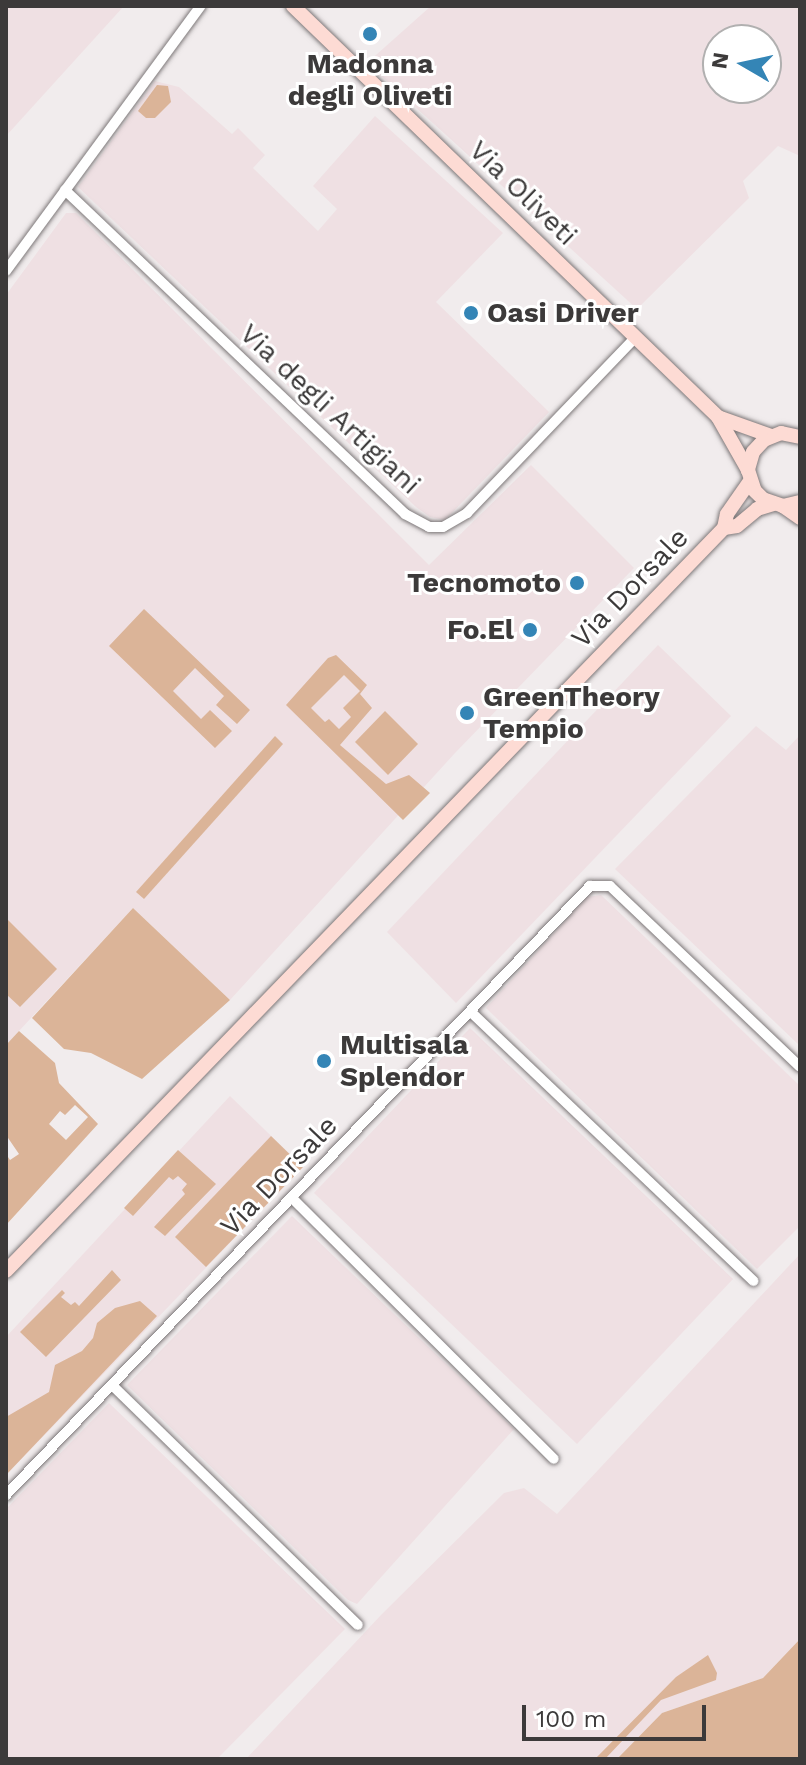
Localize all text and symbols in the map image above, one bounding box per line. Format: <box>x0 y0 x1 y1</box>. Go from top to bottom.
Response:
north arrow <box>702 24 782 104</box>
marker: Madonna degli Oliveti <box>361 25 379 43</box>
place label: Madonna degli Oliveti <box>288 47 452 113</box>
text: N <box>706 50 733 70</box>
street label: Via Oliveti <box>462 133 584 253</box>
place label: Oasi Driver <box>487 296 639 330</box>
marker: Oasi Driver <box>462 304 480 322</box>
street label: Via degli Artigiani <box>232 316 428 502</box>
street label: Via Dorsale <box>564 521 696 655</box>
place label: Tecnomoto <box>407 566 561 600</box>
marker: Tecnomoto <box>568 574 586 592</box>
place label: Fo.El <box>447 613 514 647</box>
marker: Fo.El <box>521 621 539 639</box>
place label: GreenTheory Tempio <box>483 680 660 746</box>
marker: GreenTheory Tempio <box>458 704 476 722</box>
place label: Multisala Splendor <box>340 1028 469 1094</box>
marker: Multisala Splendor <box>315 1052 333 1070</box>
street label: Via Dorsale <box>213 1109 345 1243</box>
scale bar <box>526 1689 710 1739</box>
text: 100 m <box>536 1705 606 1733</box>

